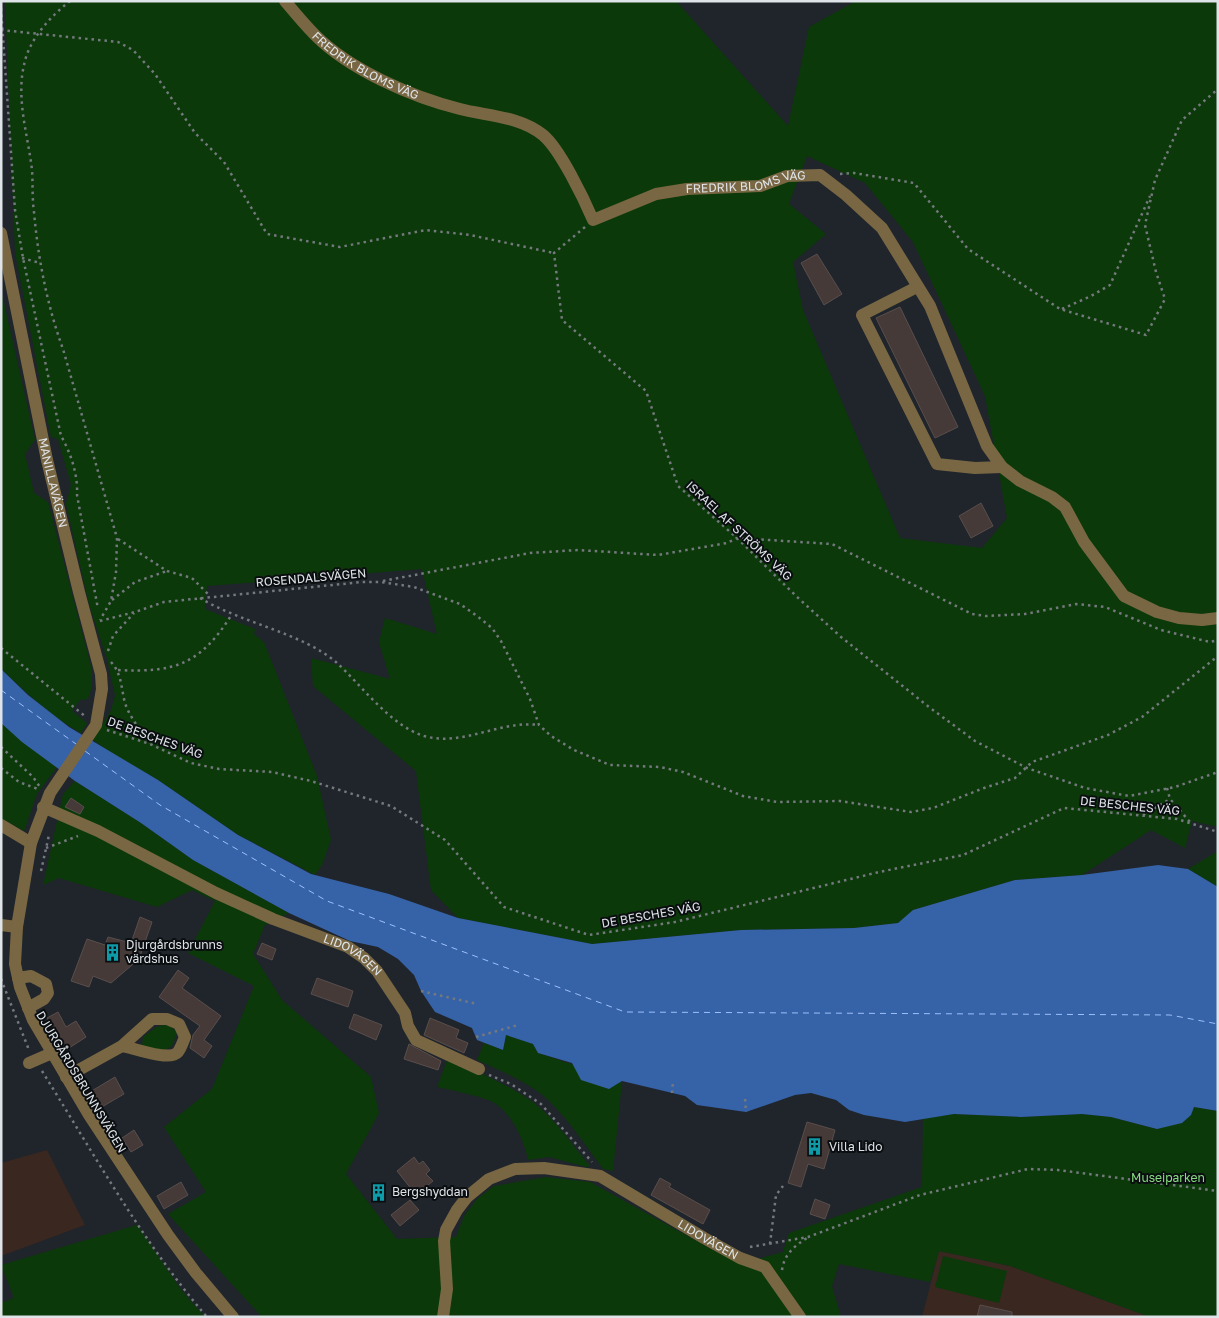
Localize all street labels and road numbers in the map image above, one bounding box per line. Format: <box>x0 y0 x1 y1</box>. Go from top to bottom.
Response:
street label: FREDRIK BLOMS VÄG <box>309 28 421 102</box>
street label: FREDRIK BLOMS VÄG <box>685 167 806 196</box>
street label: MANILLAVÄGEN <box>36 436 71 529</box>
street label: ISRAEL AF STRÖMS VÄG <box>683 478 795 584</box>
street label: ROSENDALSVÄGEN <box>255 565 367 590</box>
street label: DE BESCHES VÄG <box>105 713 205 762</box>
street label: DE BESCHES VÄG <box>1079 793 1181 818</box>
street label: DE BESCHES VÄG <box>600 898 702 931</box>
street label: LIDOVÄGEN <box>321 931 385 979</box>
street label: DJURGÅRDSBRUNNSVÄGEN <box>33 1008 130 1155</box>
street label: LIDOVÄGEN <box>675 1216 741 1263</box>

